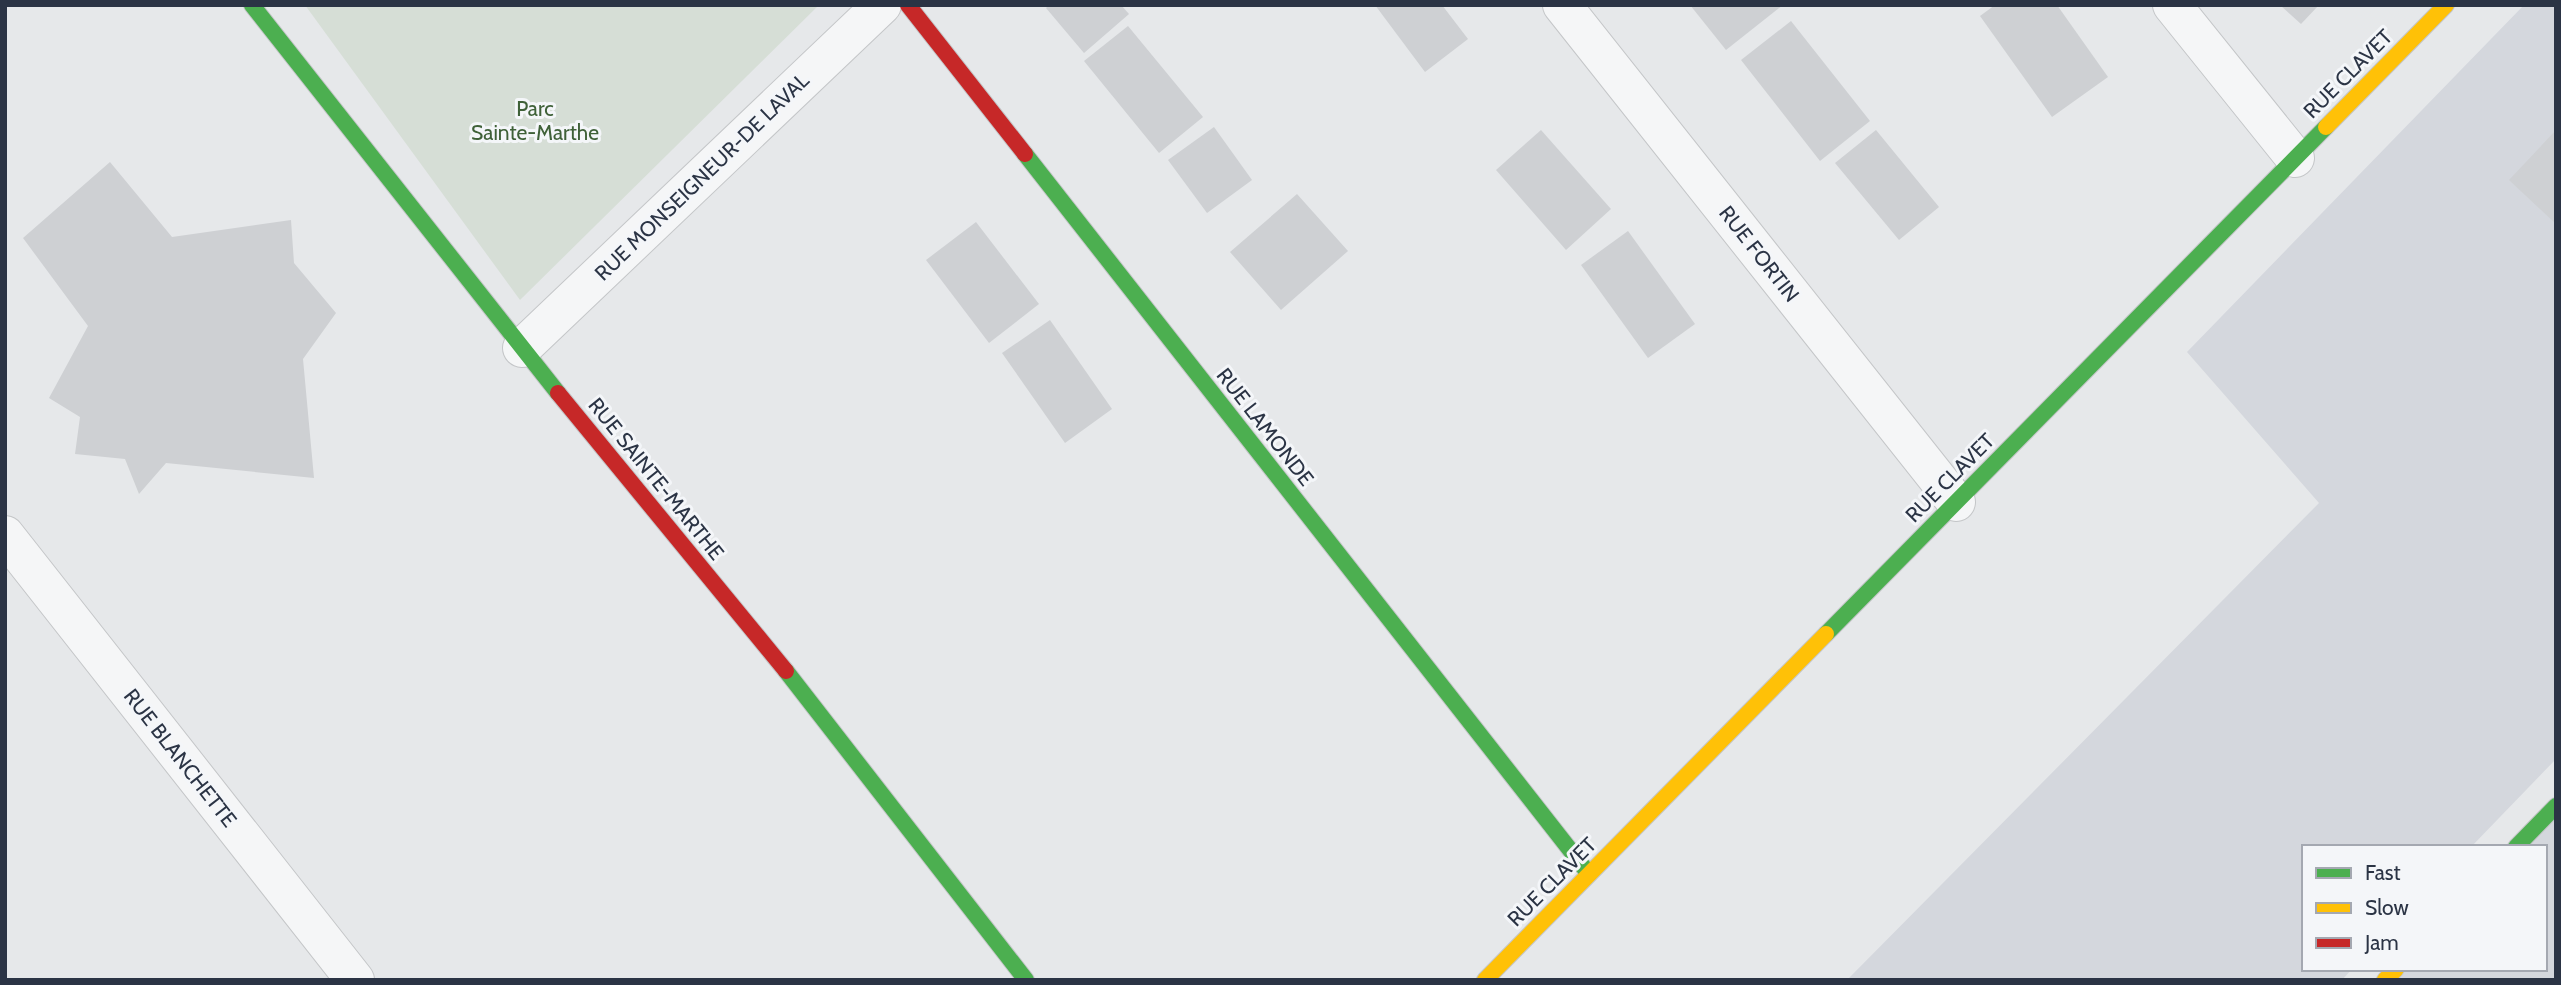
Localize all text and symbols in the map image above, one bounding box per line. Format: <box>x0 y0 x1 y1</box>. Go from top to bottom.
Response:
street label: RUE CLAVET <box>2298 24 2397 123</box>
street label: RUE MONSEIGNEUR-DE LAVAL <box>589 67 814 286</box>
park label: Parc Sainte-Marthe <box>471 96 599 145</box>
street label: RUE FORTIN <box>1714 201 1805 307</box>
street label: RUE LAMONDE <box>1212 363 1319 491</box>
street label: RUE SAINTE-MARTHE <box>583 393 729 565</box>
street label: RUE CLAVET <box>1900 428 1999 527</box>
street label: RUE BLANCHETTE <box>119 684 242 832</box>
street label: RUE CLAVET <box>1502 832 1601 931</box>
legend <box>2302 845 2547 971</box>
text: Fast <box>2365 860 2401 885</box>
text: Slow <box>2365 895 2409 920</box>
text: Jam <box>2364 930 2399 955</box>

